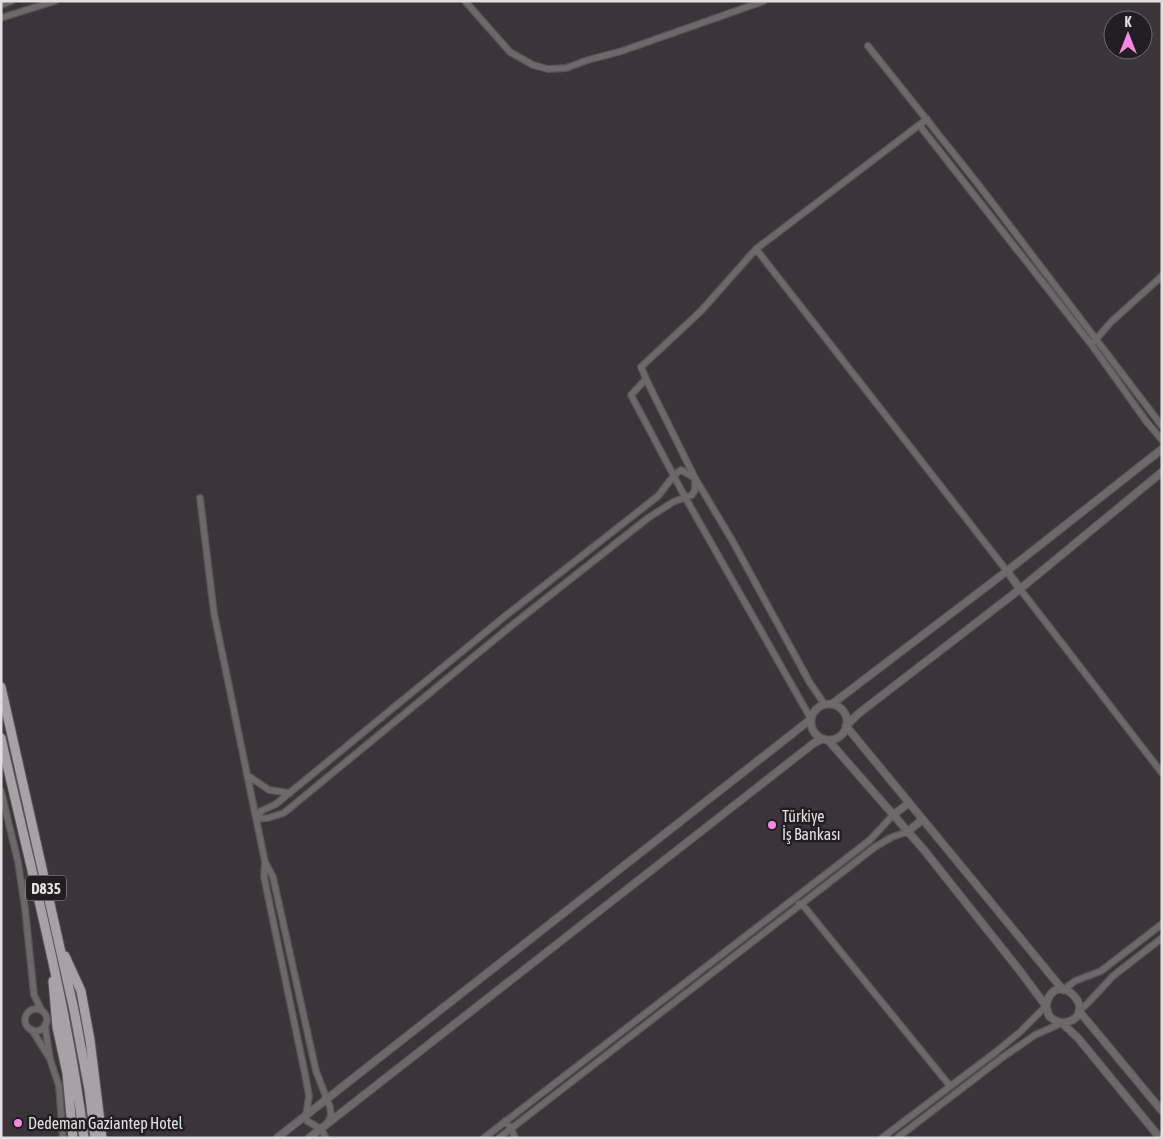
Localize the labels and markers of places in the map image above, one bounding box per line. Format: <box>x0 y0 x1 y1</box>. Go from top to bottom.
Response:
place label: Türkiye İş Bankası <box>782 807 841 844</box>
marker: Türkiye İş Bankası <box>766 819 778 831</box>
place label: Dedeman Gaziantep Hotel <box>28 1114 183 1133</box>
marker: Dedeman Gaziantep Hotel <box>12 1117 24 1129</box>

